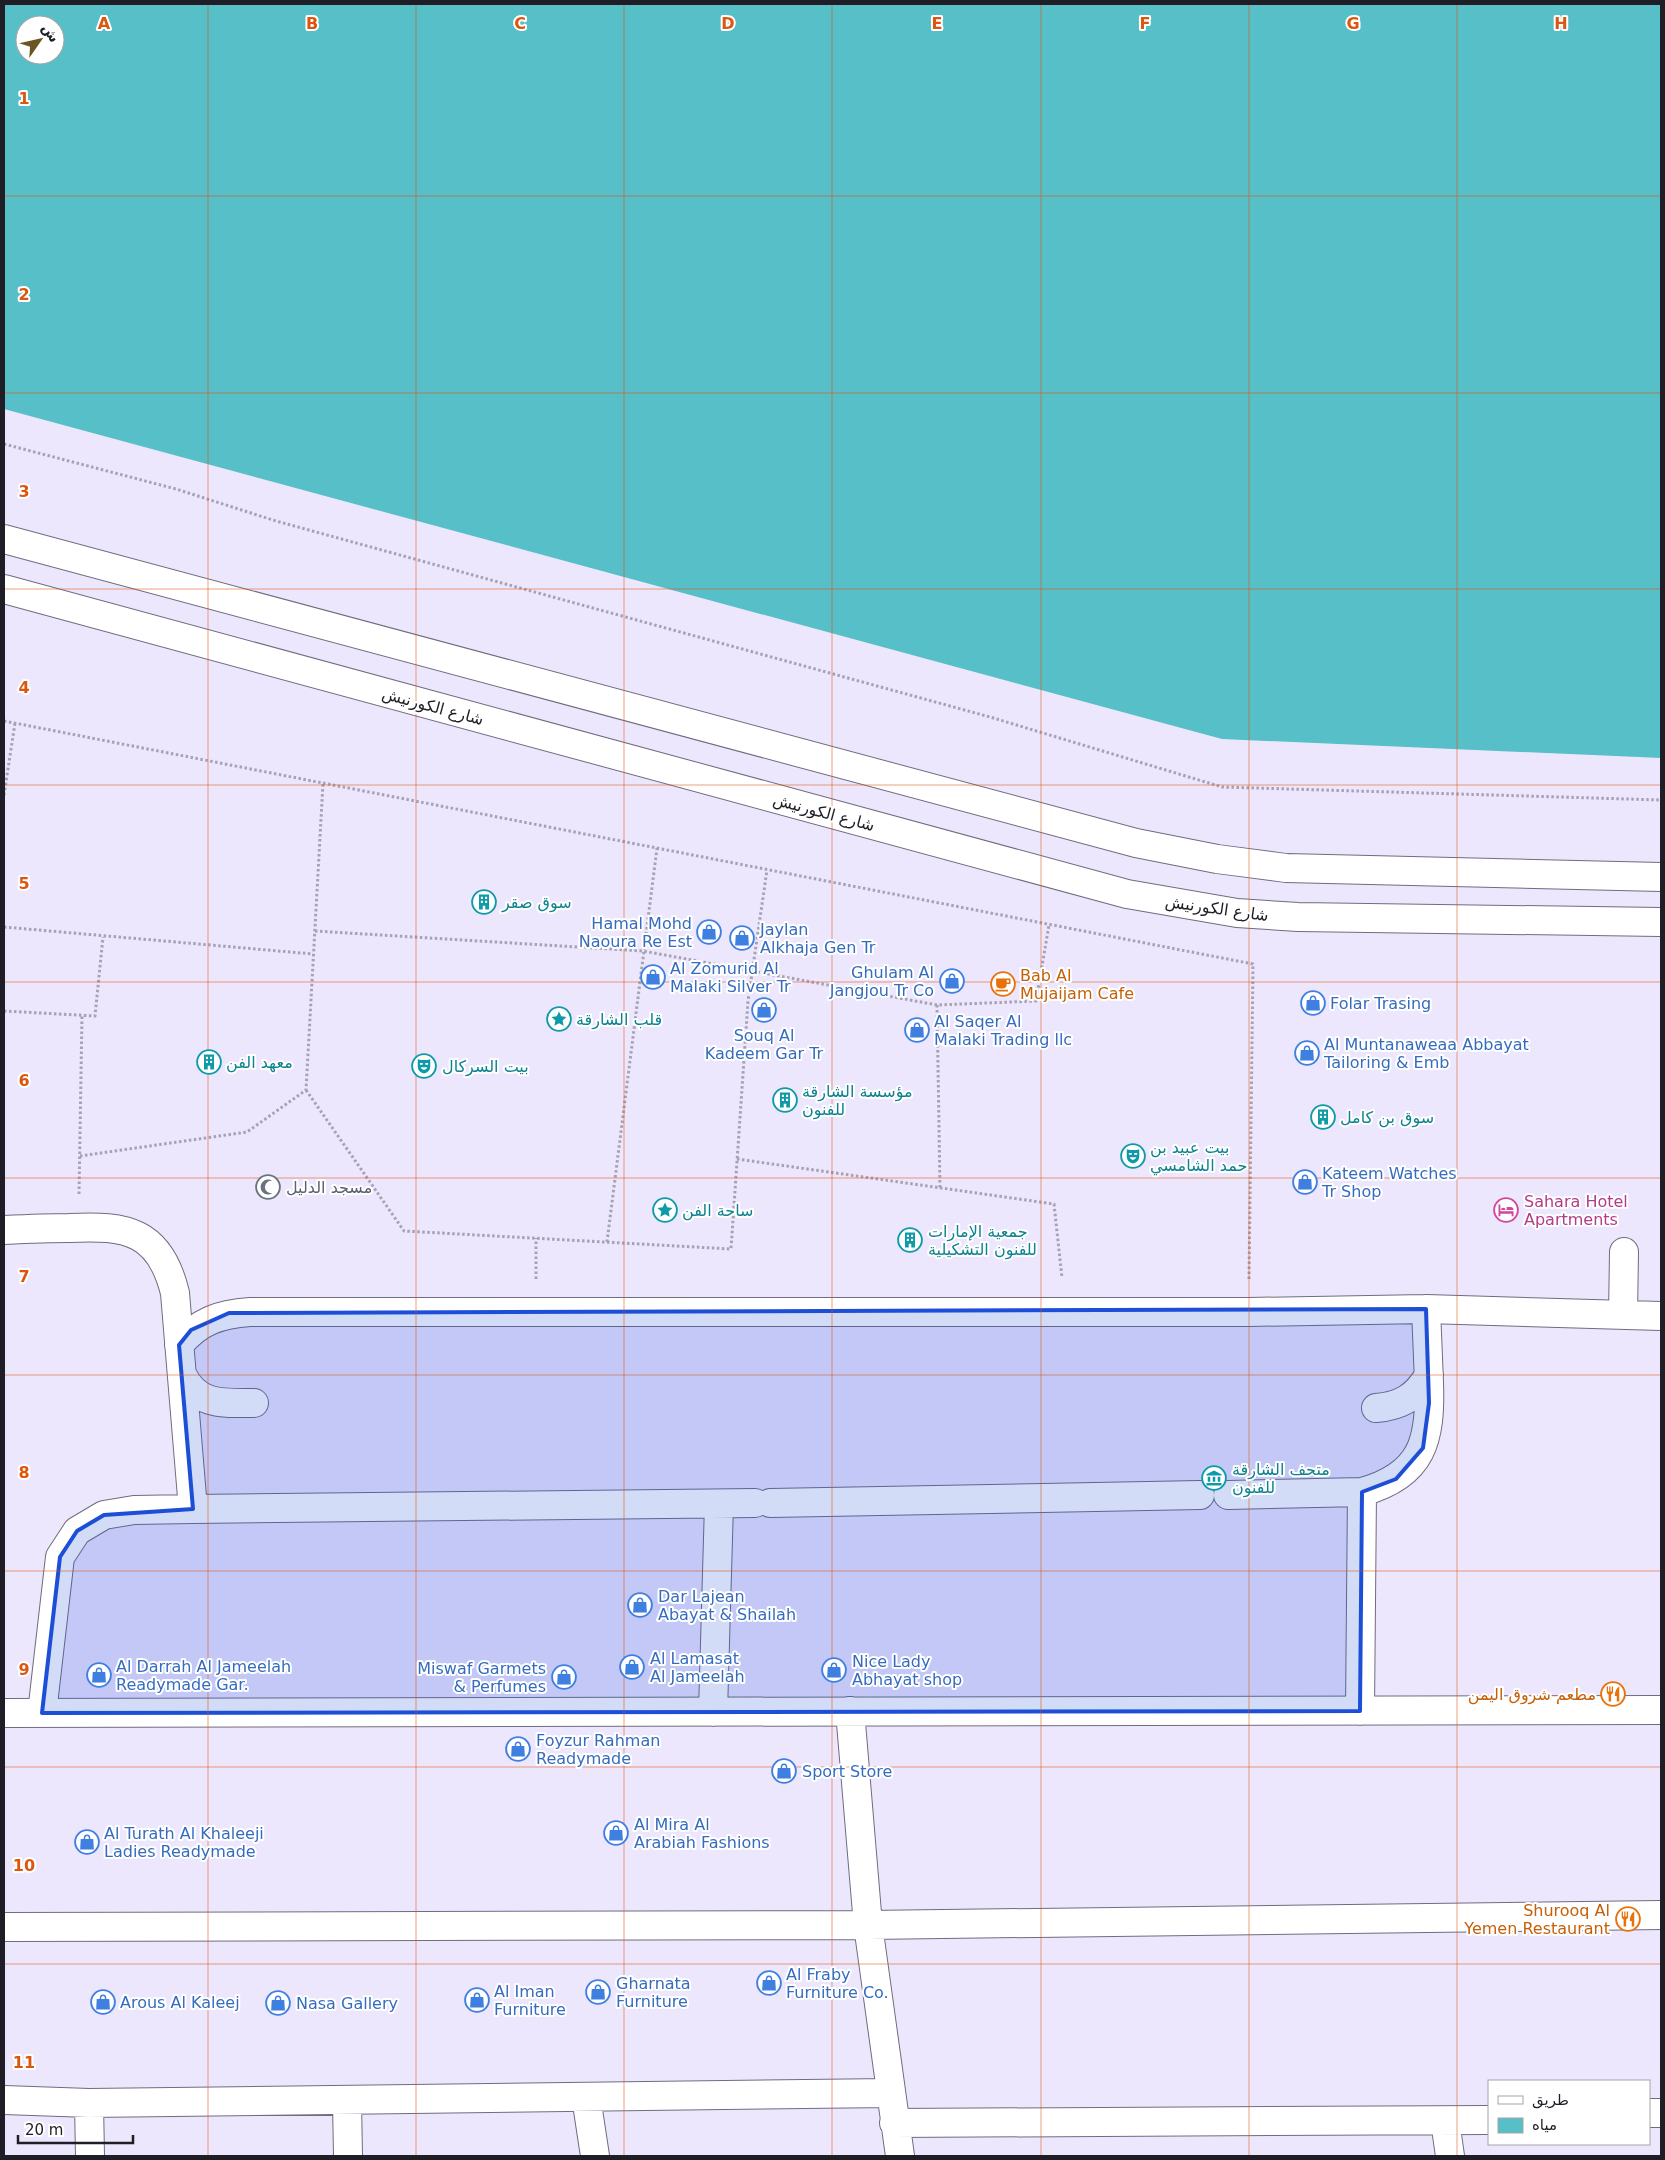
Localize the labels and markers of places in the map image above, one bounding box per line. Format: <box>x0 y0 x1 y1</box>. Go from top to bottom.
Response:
building icon: سوق صقر <box>471 889 497 915</box>
place label: سوق صقر <box>501 893 572 913</box>
place label: Hamal Mohd Naoura Re Est <box>579 914 692 951</box>
shop icon: Hamal Mohd Naoura Re Est <box>696 919 722 945</box>
place label: Jaylan Alkhaja Gen Tr <box>759 920 876 957</box>
shop icon: Jaylan Alkhaja Gen Tr <box>729 925 755 951</box>
place label: Al Zomurid Al Malaki Silver Tr <box>670 959 791 996</box>
place label: Ghulam Al Jangjou Tr Co <box>829 963 934 1000</box>
shop icon: Al Zomurid Al Malaki Silver Tr <box>640 964 666 990</box>
place label: Bab Al Mujaijam Cafe <box>1020 966 1134 1003</box>
shop icon: Ghulam Al Jangjou Tr Co <box>939 968 965 994</box>
cafe icon: Bab Al Mujaijam Cafe <box>990 971 1016 997</box>
shop icon: Folar Trasing <box>1300 990 1326 1016</box>
place label: Folar Trasing <box>1330 994 1431 1013</box>
shop icon: Souq Al Kadeem Gar Tr <box>751 997 777 1023</box>
place icon: قلب الشارقة <box>546 1006 572 1032</box>
place label: قلب الشارقة <box>576 1010 662 1030</box>
place label: Al Saqer Al Malaki Trading llc <box>934 1012 1072 1049</box>
shop icon: Al Saqer Al Malaki Trading llc <box>904 1017 930 1043</box>
place label: Souq Al Kadeem Gar Tr <box>705 1026 824 1063</box>
place label: Al Muntanaweaa Abbayat Tailoring & Emb <box>1323 1035 1529 1072</box>
shop icon: Al Muntanaweaa Abbayat Tailoring & Emb <box>1294 1040 1320 1066</box>
building icon: معهد الفن <box>196 1049 222 1075</box>
place label: معهد الفن <box>226 1053 293 1073</box>
theatre icon: بيت السركال <box>411 1053 437 1079</box>
place label: بيت السركال <box>442 1057 529 1077</box>
place label: مؤسسة الشارقة للفنون <box>802 1082 913 1120</box>
building icon: مؤسسة الشارقة للفنون <box>772 1087 798 1113</box>
building icon: سوق بن كامل <box>1310 1104 1336 1130</box>
place label: سوق بن كامل <box>1340 1108 1434 1128</box>
place label: بيت عبيد بن حمد الشامسي <box>1150 1138 1247 1176</box>
theatre icon: بيت عبيد بن حمد الشامسي <box>1120 1143 1146 1169</box>
place label: Kateem Watches Tr Shop <box>1321 1164 1457 1201</box>
shop icon: Kateem Watches Tr Shop <box>1292 1169 1318 1195</box>
mosque icon: مسجد الدليل <box>255 1174 281 1200</box>
place label: مسجد الدليل <box>286 1178 372 1197</box>
place label: Sahara Hotel Apartments <box>1524 1192 1628 1229</box>
place icon: ساحة الفن <box>652 1197 678 1223</box>
hotel icon: Sahara Hotel Apartments <box>1493 1197 1519 1223</box>
place label: ساحة الفن <box>682 1201 753 1221</box>
place label: جمعية الإمارات للفنون التشكيلية <box>928 1222 1037 1260</box>
building icon: جمعية الإمارات للفنون التشكيلية <box>897 1227 923 1253</box>
place label: متحف الشارقة للفنون <box>1232 1460 1330 1498</box>
museum icon: متحف الشارقة للفنون <box>1201 1465 1227 1491</box>
place label: Dar Lajean Abayat & Shailah <box>658 1587 796 1624</box>
shop icon: Dar Lajean Abayat & Shailah <box>627 1592 653 1618</box>
place label: Al Lamasat Al Jameelah <box>650 1649 745 1686</box>
place label: Nice Lady Abhayat shop <box>852 1652 962 1689</box>
shop icon: Al Lamasat Al Jameelah <box>619 1654 645 1680</box>
place label: Al Darrah Al Jameelah Readymade Gar. <box>116 1657 291 1694</box>
shop icon: Nice Lady Abhayat shop <box>821 1657 847 1683</box>
place label: Miswaf Garmets & Perfumes <box>417 1659 546 1696</box>
shop icon: Al Darrah Al Jameelah Readymade Gar. <box>86 1662 112 1688</box>
shop icon: Miswaf Garmets & Perfumes <box>551 1664 577 1690</box>
restaurant icon: مطعم شروق اليمن <box>1600 1681 1626 1707</box>
place label: مطعم شروق اليمن <box>1468 1685 1596 1705</box>
place label: Foyzur Rahman Readymade <box>536 1731 660 1768</box>
shop icon: Foyzur Rahman Readymade <box>505 1736 531 1762</box>
shop icon: Sport Store <box>771 1758 797 1784</box>
place label: Sport Store <box>802 1762 892 1781</box>
place label: Al Mira Al Arabiah Fashions <box>634 1815 770 1852</box>
shop icon: Al Mira Al Arabiah Fashions <box>603 1820 629 1846</box>
place label: Al Turath Al Khaleeji Ladies Readymade <box>104 1824 264 1861</box>
shop icon: Al Turath Al Khaleeji Ladies Readymade <box>74 1829 100 1855</box>
place label: Shurooq Al Yemen Restaurant <box>1463 1901 1610 1938</box>
restaurant icon: Shurooq Al Yemen Restaurant <box>1615 1906 1641 1932</box>
place label: Al Fraby Furniture Co. <box>786 1965 889 2002</box>
shop icon: Al Fraby Furniture Co. <box>756 1970 782 1996</box>
place label: Gharnata Furniture <box>616 1974 691 2011</box>
shop icon: Gharnata Furniture <box>585 1979 611 2005</box>
place label: Al Iman Furniture <box>494 1982 566 2019</box>
shop icon: Al Iman Furniture <box>464 1987 490 2013</box>
shop icon: Arous Al Kaleej <box>90 1989 116 2015</box>
shop icon: Nasa Gallery <box>265 1990 291 2016</box>
place label: Arous Al Kaleej <box>120 1993 240 2012</box>
place label: Nasa Gallery <box>296 1994 398 2013</box>

